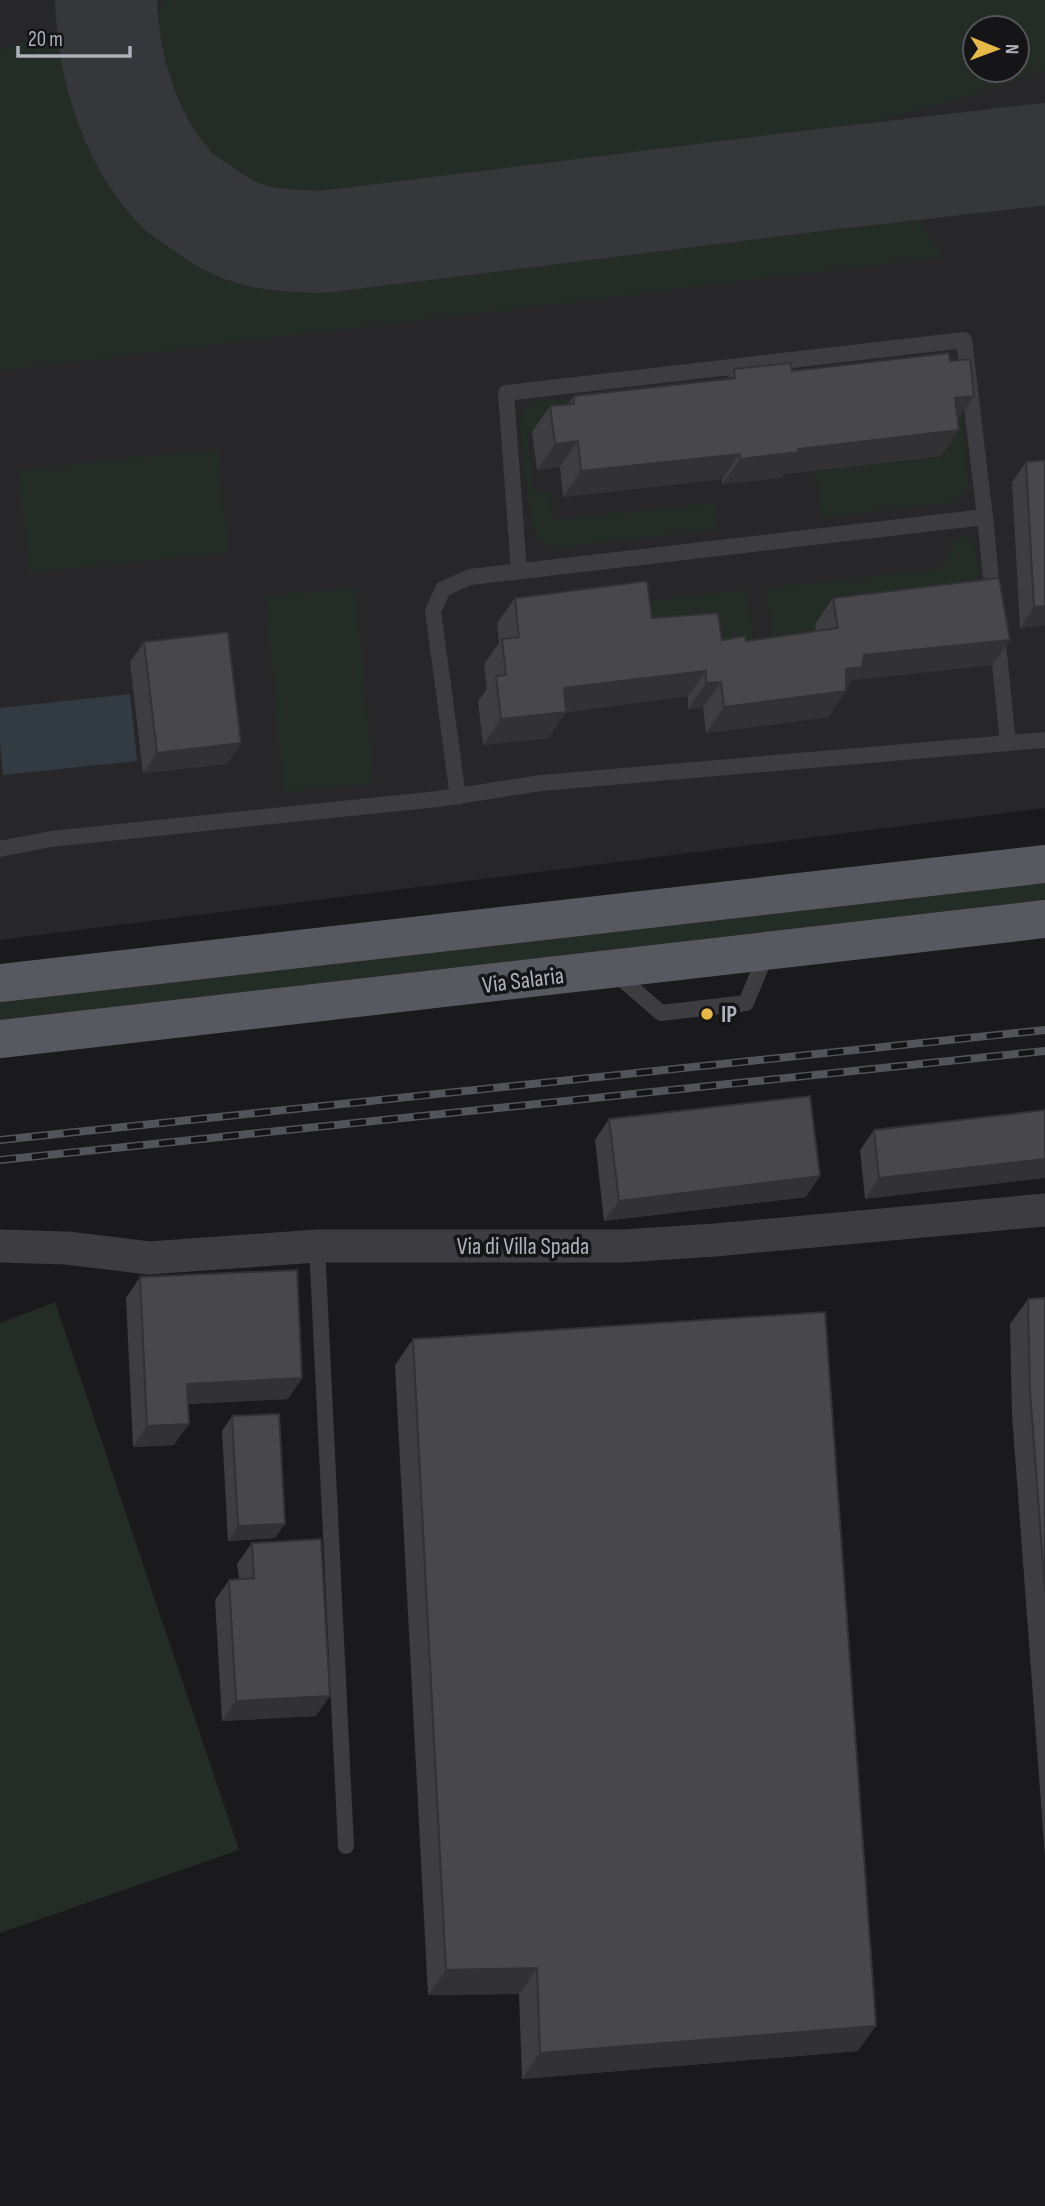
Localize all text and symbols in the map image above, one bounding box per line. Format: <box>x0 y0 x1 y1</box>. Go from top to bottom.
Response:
scale bar <box>18 14 130 58</box>
north arrow <box>961 14 1031 84</box>
text: 20 m <box>28 27 63 52</box>
text: N <box>1000 44 1023 55</box>
street label: Via Salaria <box>481 961 566 1000</box>
place label: IP <box>721 1000 737 1029</box>
marker: IP <box>699 1006 715 1022</box>
street label: Via di Villa Spada <box>457 1232 589 1261</box>

